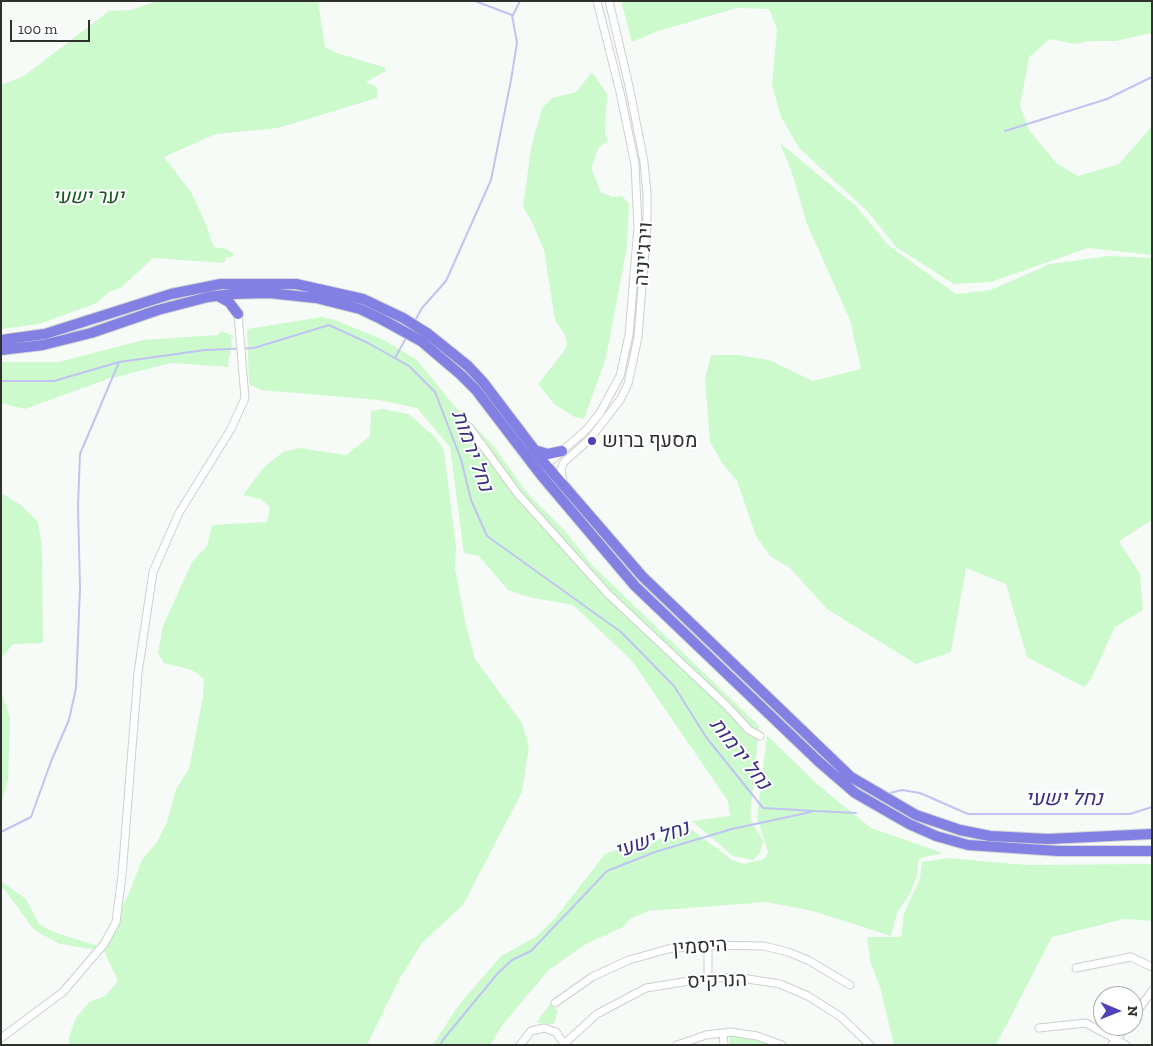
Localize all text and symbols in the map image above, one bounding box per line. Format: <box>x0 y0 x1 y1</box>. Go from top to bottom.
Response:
scale bar <box>12 10 92 42</box>
text: 100 m <box>18 20 57 38</box>
park label: יער ישעי <box>52 185 124 209</box>
street label: וירג'יניה <box>630 221 658 287</box>
water label: נחל ירמות <box>446 407 498 495</box>
place label: מסעף ברוש <box>602 429 698 453</box>
marker: מסעף ברוש <box>586 435 598 447</box>
water label: נחל ירמות <box>704 713 776 795</box>
water label: נחל ישעי <box>1025 786 1103 812</box>
water label: נחל ישעי <box>611 816 693 864</box>
street label: היסמין <box>672 933 728 961</box>
street label: הנרקיס <box>687 968 747 994</box>
north arrow <box>1093 986 1143 1036</box>
text: N <box>1124 1006 1141 1017</box>

